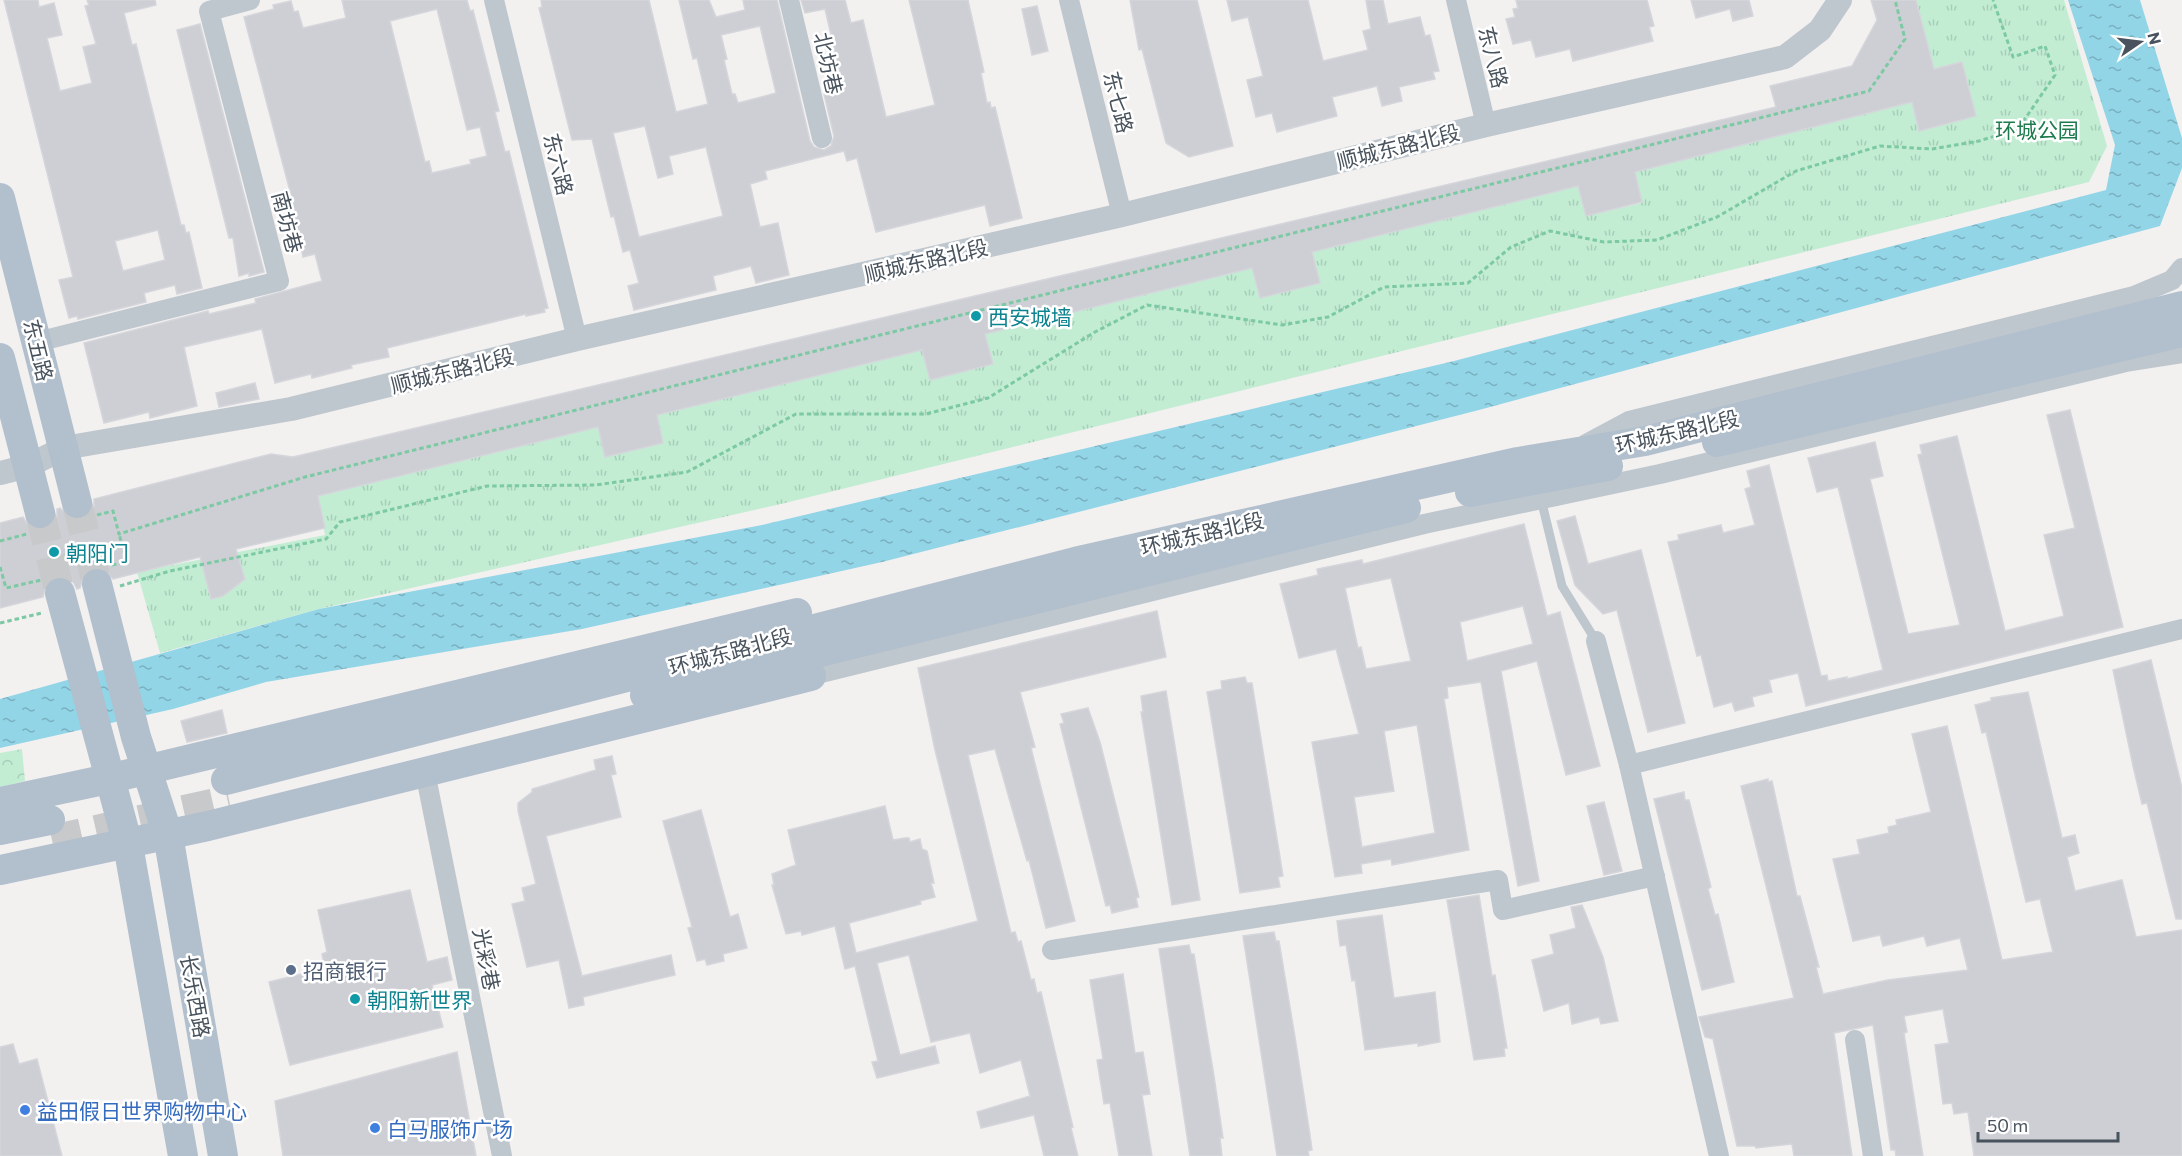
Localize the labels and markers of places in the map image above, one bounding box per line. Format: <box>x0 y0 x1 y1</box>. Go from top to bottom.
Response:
place label: 西安城墙 <box>988 304 1072 329</box>
marker: 西安城墙 <box>969 309 983 323</box>
place label: 朝阳门 <box>66 540 129 565</box>
marker: 朝阳门 <box>47 545 61 559</box>
place label: 招商银行 <box>303 958 387 983</box>
marker: 招商银行 <box>284 963 298 977</box>
place label: 朝阳新世界 <box>367 987 472 1012</box>
marker: 朝阳新世界 <box>348 992 362 1006</box>
place label: 益田假日世界购物中心 <box>37 1098 247 1123</box>
marker: 益田假日世界购物中心 <box>18 1103 32 1117</box>
place label: 白马服饰广场 <box>387 1116 513 1141</box>
marker: 白马服饰广场 <box>368 1121 382 1135</box>

